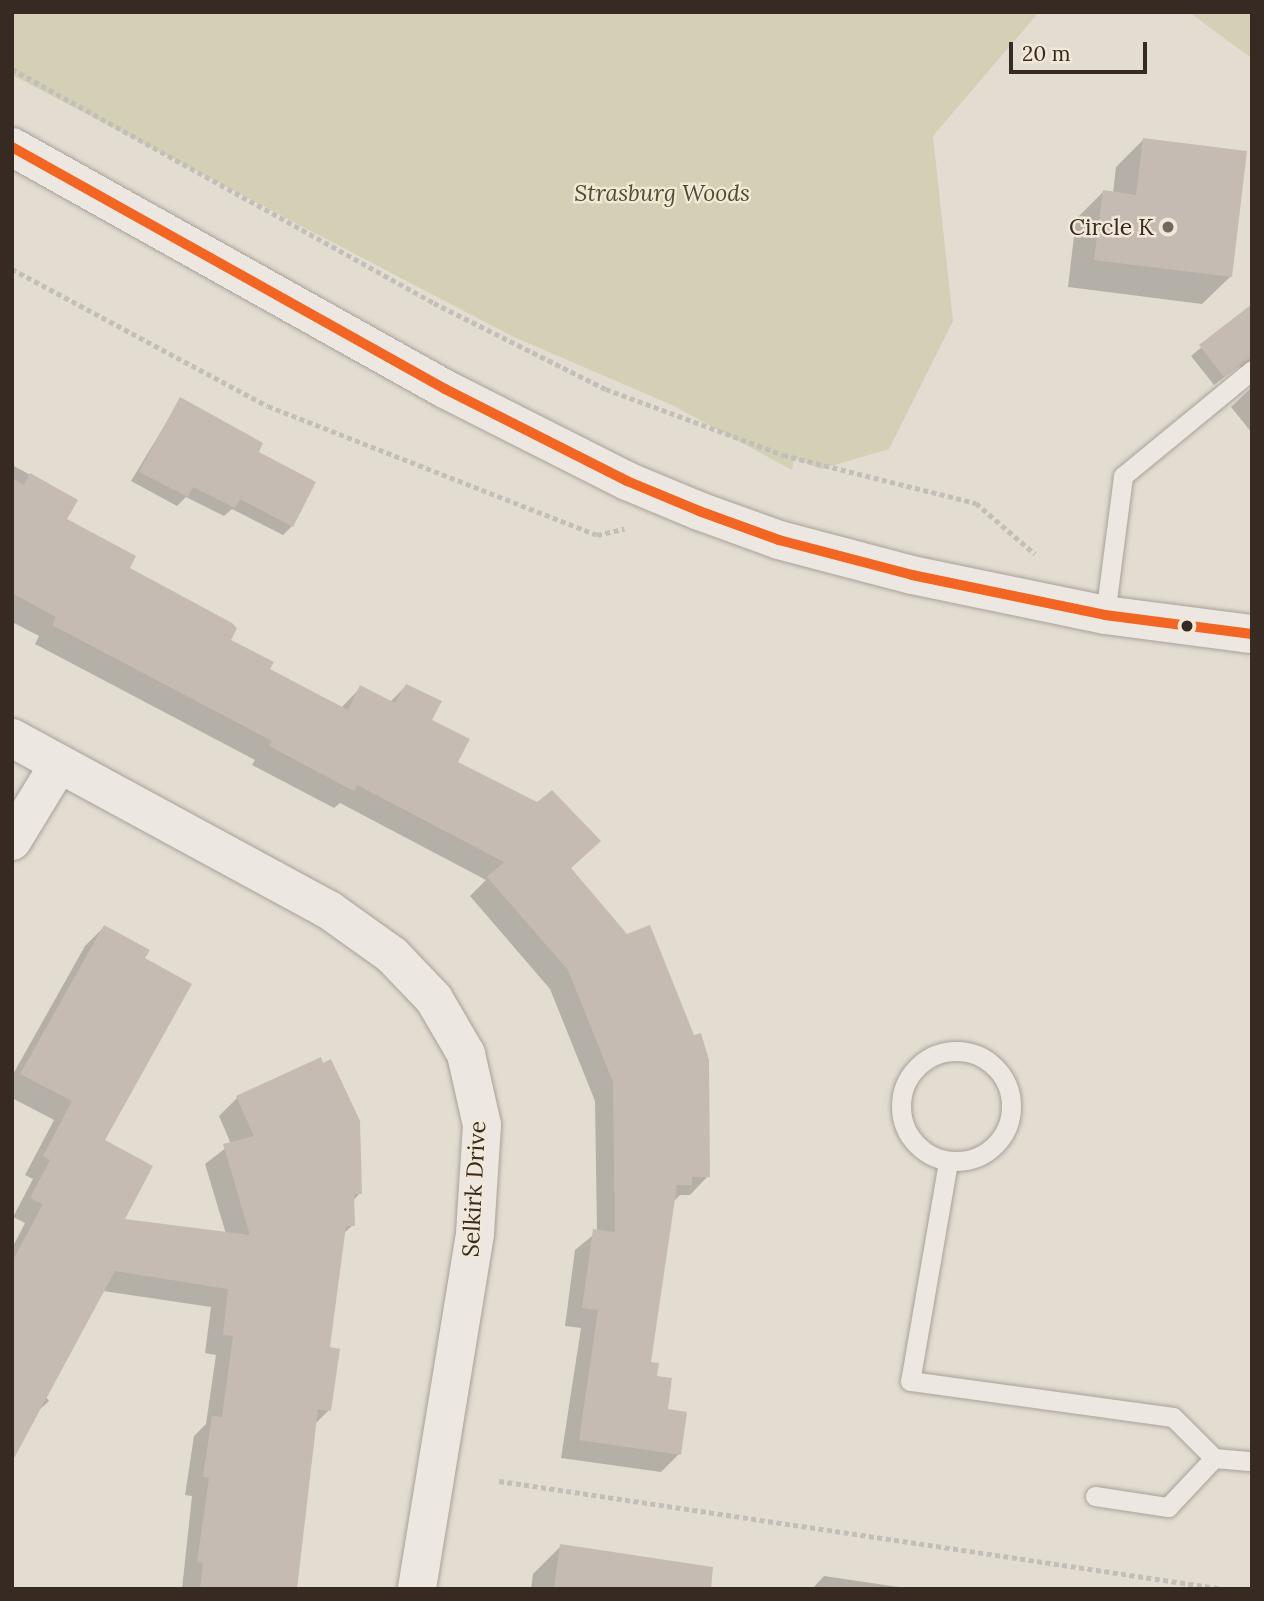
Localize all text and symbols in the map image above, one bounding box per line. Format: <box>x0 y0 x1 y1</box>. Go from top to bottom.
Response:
scale bar <box>1012 28 1150 72</box>
text: 20 m <box>1022 40 1071 67</box>
park label: Strasburg Woods <box>574 179 750 207</box>
place label: Circle K <box>1069 213 1154 241</box>
marker: Circle K <box>1160 219 1176 235</box>
unlabelled marker <box>1180 619 1194 633</box>
street label: Selkirk Drive <box>457 1120 491 1258</box>

